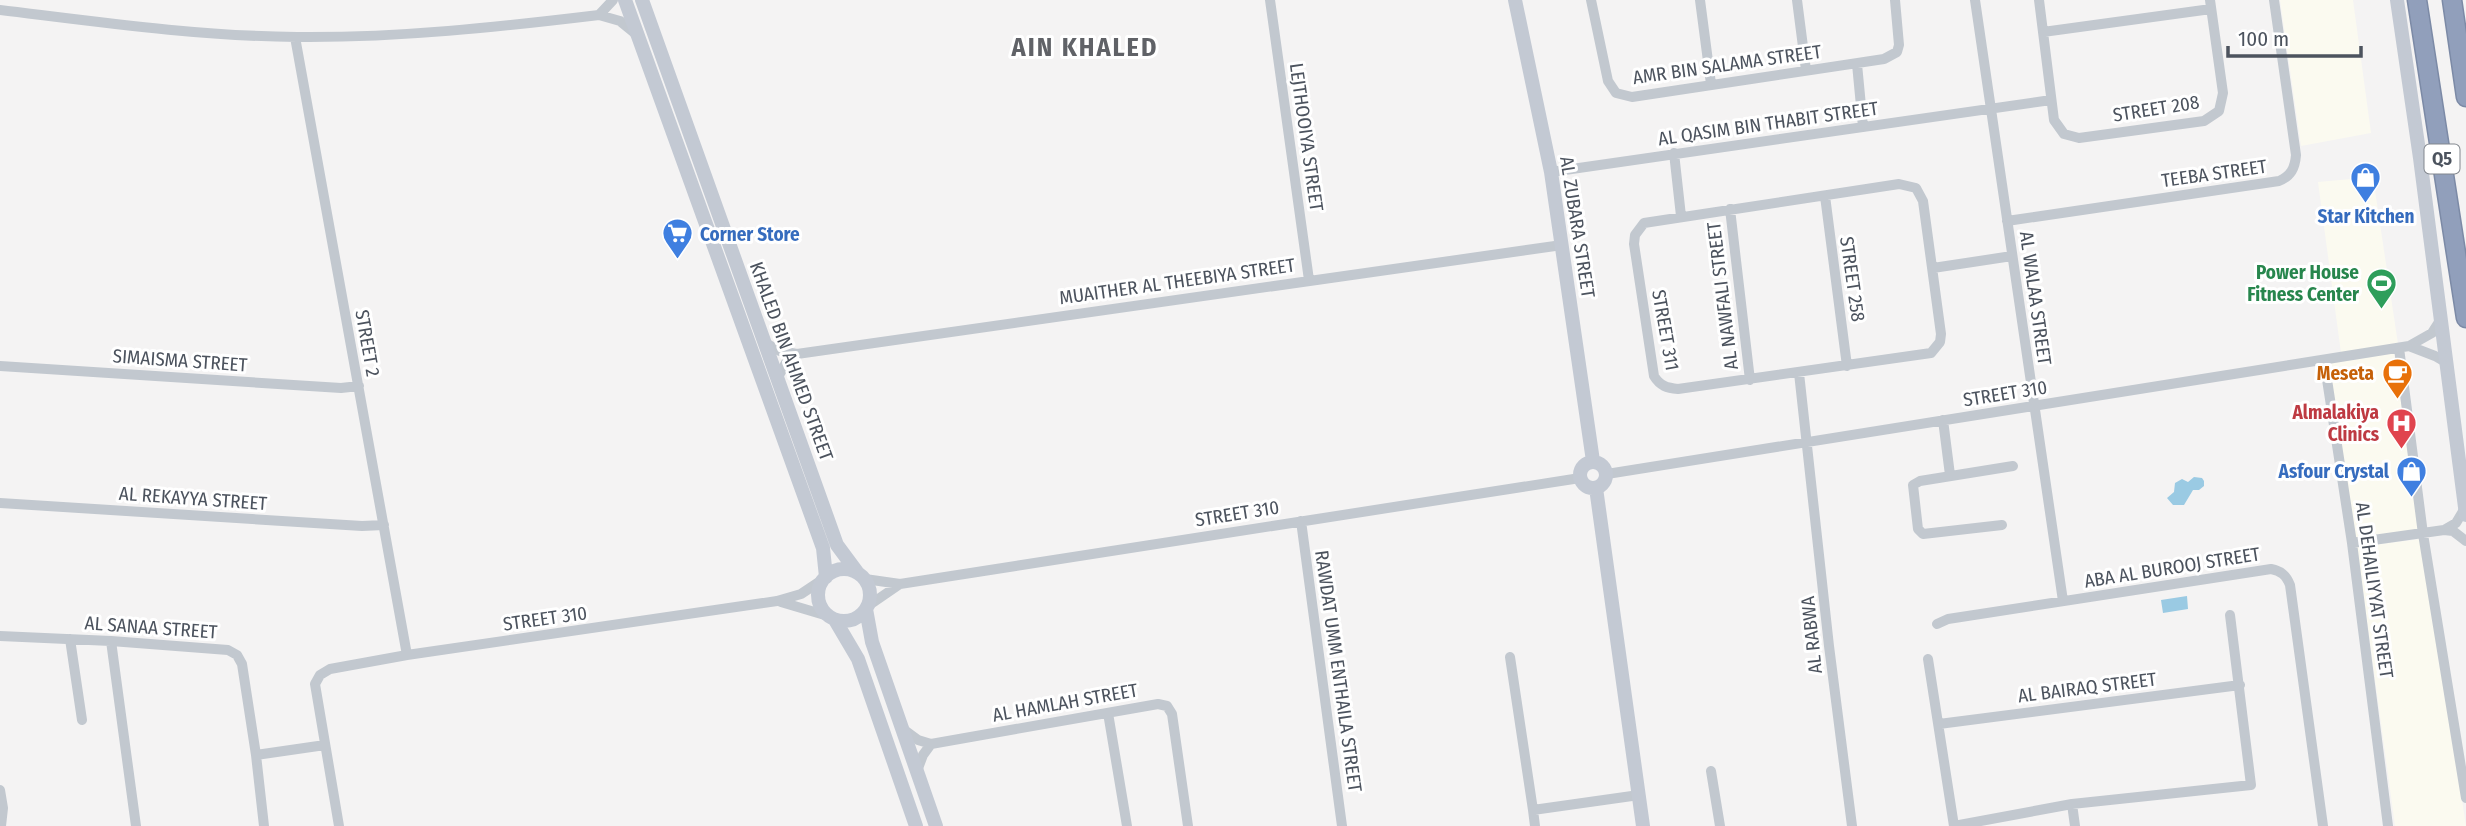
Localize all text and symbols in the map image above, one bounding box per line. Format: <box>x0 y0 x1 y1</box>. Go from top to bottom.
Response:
scale bar <box>2228 14 2361 58</box>
text: 100 m <box>2238 26 2289 52</box>
district label: AIN KHALED <box>1011 32 1158 63</box>
street label: AMR BIN SALAMA STREET <box>1631 40 1823 89</box>
street label: LEJTHOOIYA STREET <box>1285 62 1328 213</box>
street label: STREET 208 <box>2111 90 2201 127</box>
street label: AL QASIM BIN THABIT STREET <box>1657 97 1880 150</box>
road number: Q5 <box>2424 144 2460 174</box>
street label: AL ZUBARA STREET <box>1555 155 1600 300</box>
street label: TEEBA STREET <box>2160 155 2268 192</box>
shop icon: Star Kitchen <box>2349 160 2383 204</box>
place label: Star Kitchen <box>2318 205 2414 228</box>
supermarket icon: Corner Store <box>660 217 694 261</box>
street label: AL NAWFALI STREET <box>1702 221 1743 371</box>
place label: Corner Store <box>700 223 800 246</box>
street label: AL WALAA STREET <box>2015 230 2056 367</box>
street label: STREET 258 <box>1835 235 1870 323</box>
street label: MUAITHER AL THEEBIYA STREET <box>1058 254 1297 309</box>
street label: KHALED BIN AHMED STREET <box>745 259 838 464</box>
place label: Power House Fitness Center <box>2247 261 2360 306</box>
sports icon: Power House Fitness Center <box>2365 266 2399 310</box>
street label: STREET 311 <box>1647 288 1684 372</box>
street label: STREET 2 <box>350 308 385 378</box>
street label: SIMAISMA STREET <box>112 344 248 377</box>
cafe icon: Meseta <box>2380 356 2414 400</box>
place label: Meseta <box>2317 362 2374 385</box>
street label: STREET 310 <box>1961 376 2049 411</box>
place label: Almalakiya Clinics <box>2291 401 2380 446</box>
hospital icon: Almalakiya Clinics <box>2385 406 2419 450</box>
shop icon: Asfour Crystal <box>2395 454 2429 498</box>
place label: Asfour Crystal <box>2278 460 2390 483</box>
street label: AL REKAYYA STREET <box>118 482 268 515</box>
street label: STREET 310 <box>1193 496 1281 531</box>
street label: AL DEHAILIYYAT STREET <box>2351 500 2398 680</box>
street label: ABA AL BUROOJ STREET <box>2083 542 2262 593</box>
street label: RAWDAT UMM ENTHAILA STREET <box>1310 549 1367 794</box>
street label: AL RABWA <box>1796 595 1827 675</box>
street label: STREET 310 <box>502 601 589 636</box>
street label: AL SANAA STREET <box>84 611 218 644</box>
street label: AL BAIRAQ STREET <box>2016 668 2158 707</box>
street label: AL HAMLAH STREET <box>991 678 1140 727</box>

